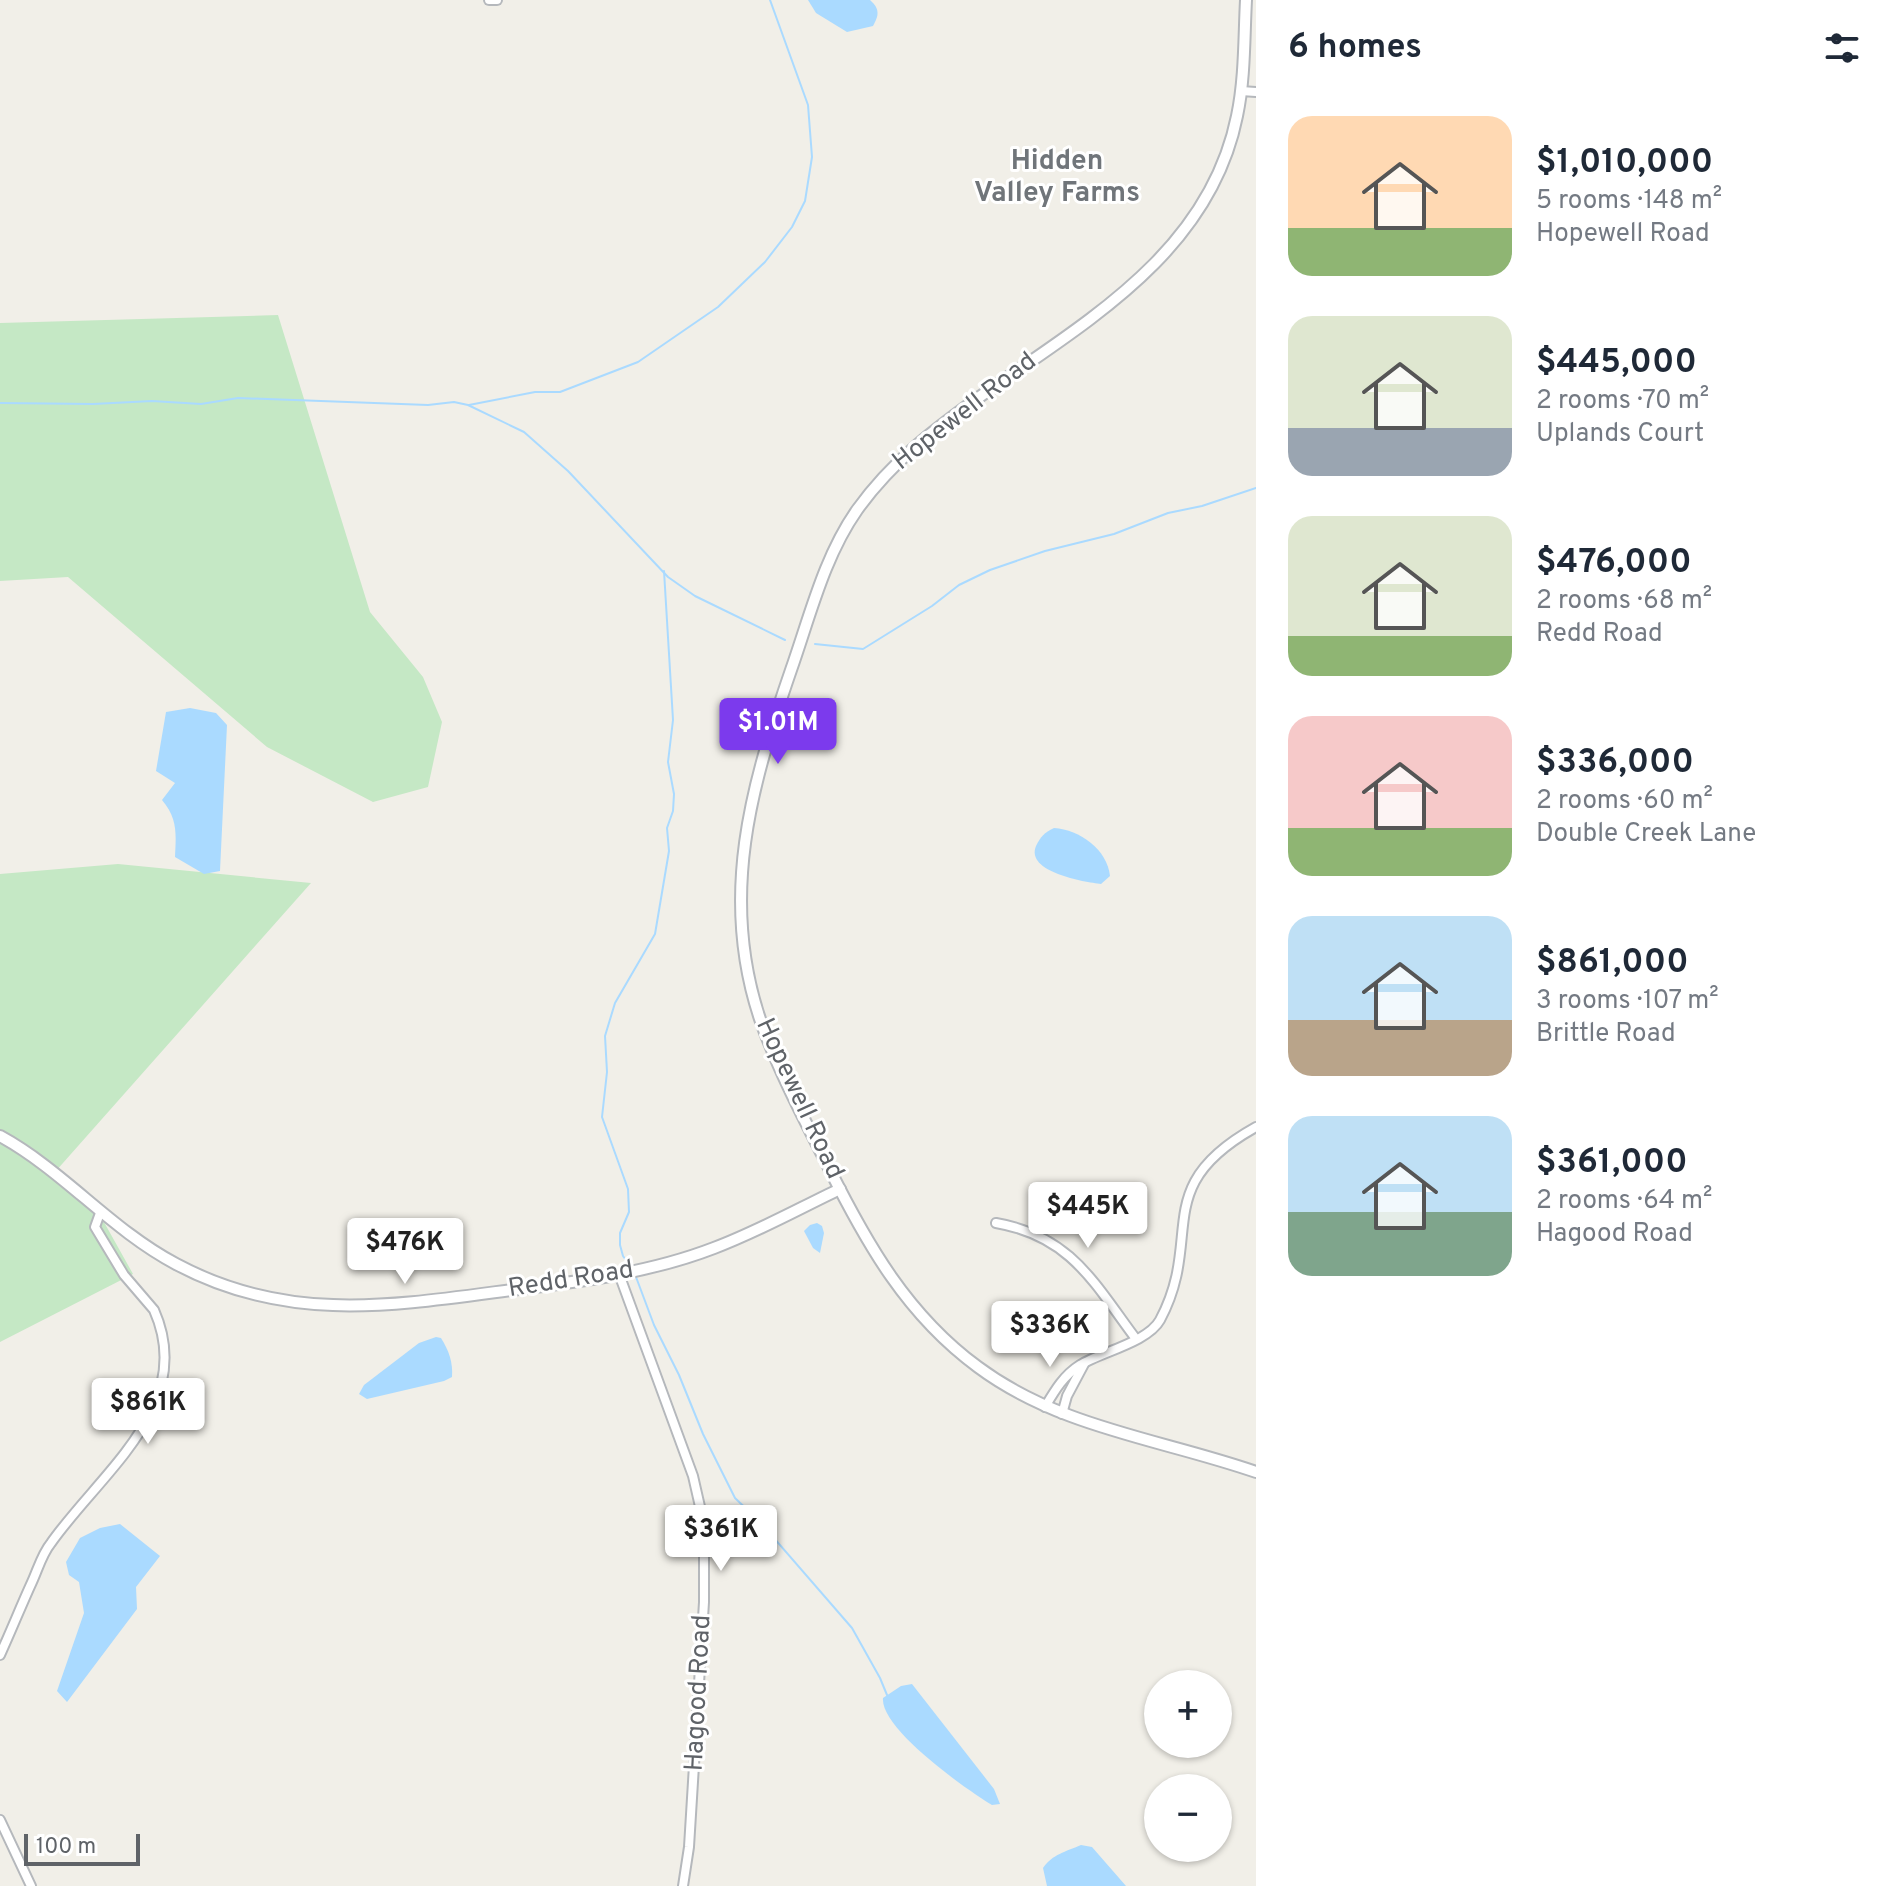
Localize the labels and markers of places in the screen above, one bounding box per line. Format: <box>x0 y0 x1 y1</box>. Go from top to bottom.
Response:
pin: $1.01M <box>713 698 843 766</box>
pin: $445K <box>1032 1182 1144 1250</box>
pin: $476K <box>349 1218 461 1286</box>
pin: $336K <box>994 1301 1106 1369</box>
pin: $861K <box>92 1378 204 1446</box>
pin: $361K <box>665 1505 777 1573</box>

